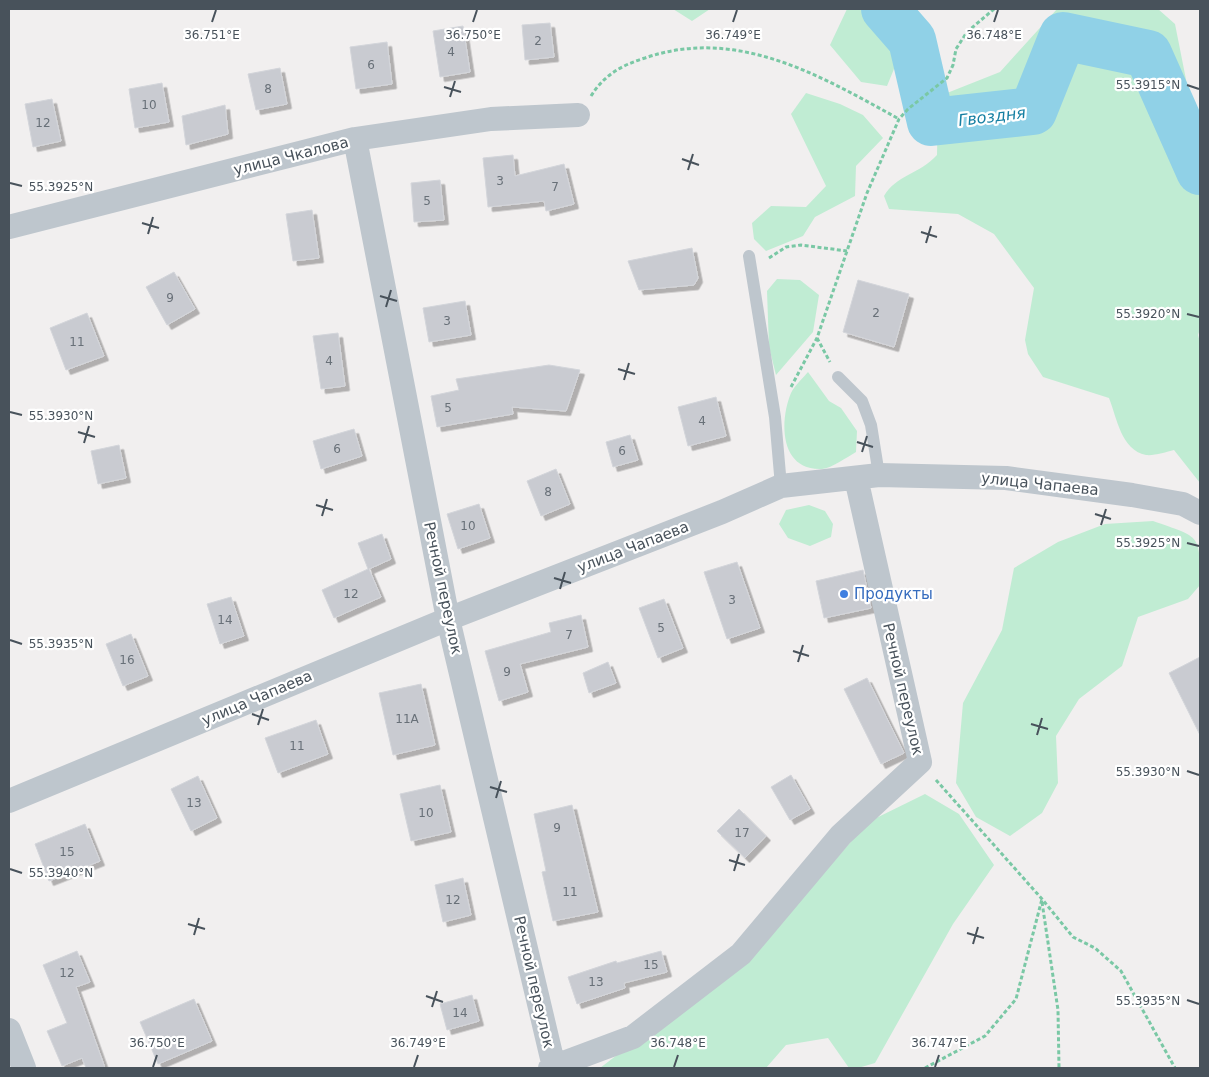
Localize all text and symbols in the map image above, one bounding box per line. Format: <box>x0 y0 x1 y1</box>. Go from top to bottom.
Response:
text: 36.751°E <box>184 28 240 42</box>
text: 36.750°E <box>445 28 501 42</box>
text: 36.749°E <box>705 28 761 42</box>
text: 36.748°E <box>966 28 1022 42</box>
house number: 2 <box>534 34 542 48</box>
house number: 4 <box>447 45 455 59</box>
house number: 6 <box>367 58 375 72</box>
text: 55.3915°N <box>1116 78 1180 92</box>
house number: 8 <box>264 82 272 96</box>
house number: 10 <box>141 98 157 112</box>
water label: Гвоздня <box>957 103 1027 130</box>
house number: 12 <box>35 116 51 130</box>
street label: улица Чкалова <box>232 133 350 179</box>
house number: 3 <box>496 174 504 188</box>
text: 55.3925°N <box>29 180 93 194</box>
house number: 7 <box>551 180 559 194</box>
house number: 5 <box>423 194 431 208</box>
house number: 9 <box>166 291 174 305</box>
house number: 2 <box>872 306 880 320</box>
text: 55.3920°N <box>1116 307 1180 321</box>
house number: 3 <box>443 314 451 328</box>
house number: 11 <box>69 335 85 349</box>
house number: 4 <box>325 354 333 368</box>
house number: 5 <box>444 401 452 415</box>
text: 55.3930°N <box>29 409 93 423</box>
house number: 4 <box>698 414 706 428</box>
house number: 6 <box>333 442 341 456</box>
house number: 6 <box>618 444 626 458</box>
street label: улица Чапаева <box>980 469 1100 499</box>
house number: 8 <box>544 485 552 499</box>
street label: улица Чапаева <box>575 517 691 577</box>
house number: 10 <box>460 519 476 533</box>
street label: Речной переулок <box>420 520 466 656</box>
text: 55.3925°N <box>1116 536 1180 550</box>
place label: Продукты <box>854 585 933 603</box>
house number: 12 <box>343 587 359 601</box>
marker: Продукты <box>838 588 850 600</box>
house number: 3 <box>728 593 736 607</box>
house number: 14 <box>217 613 233 627</box>
house number: 5 <box>657 621 665 635</box>
street label: Речной переулок <box>879 621 927 757</box>
house number: 7 <box>565 628 573 642</box>
text: 55.3935°N <box>29 637 93 651</box>
house number: 16 <box>119 653 135 667</box>
house number: 9 <box>503 665 511 679</box>
street label: улица Чапаева <box>199 667 315 729</box>
house number: 11А <box>395 712 420 726</box>
house number: 11 <box>289 739 305 753</box>
text: 55.3930°N <box>1116 765 1180 779</box>
house number: 13 <box>186 796 202 810</box>
house number: 10 <box>418 806 434 820</box>
house number: 9 <box>553 821 561 835</box>
house number: 17 <box>734 826 750 840</box>
house number: 15 <box>59 845 75 859</box>
text: 55.3940°N <box>29 866 93 880</box>
house number: 11 <box>562 885 578 899</box>
house number: 12 <box>445 893 461 907</box>
street label: Речной переулок <box>510 914 558 1050</box>
house number: 15 <box>643 958 659 972</box>
house number: 12 <box>59 966 75 980</box>
house number: 13 <box>588 975 604 989</box>
text: 55.3935°N <box>1116 994 1180 1008</box>
house number: 14 <box>452 1006 468 1020</box>
text: 36.750°E <box>129 1036 185 1050</box>
text: 36.749°E <box>390 1036 446 1050</box>
text: 36.748°E <box>650 1036 706 1050</box>
text: 36.747°E <box>911 1036 967 1050</box>

